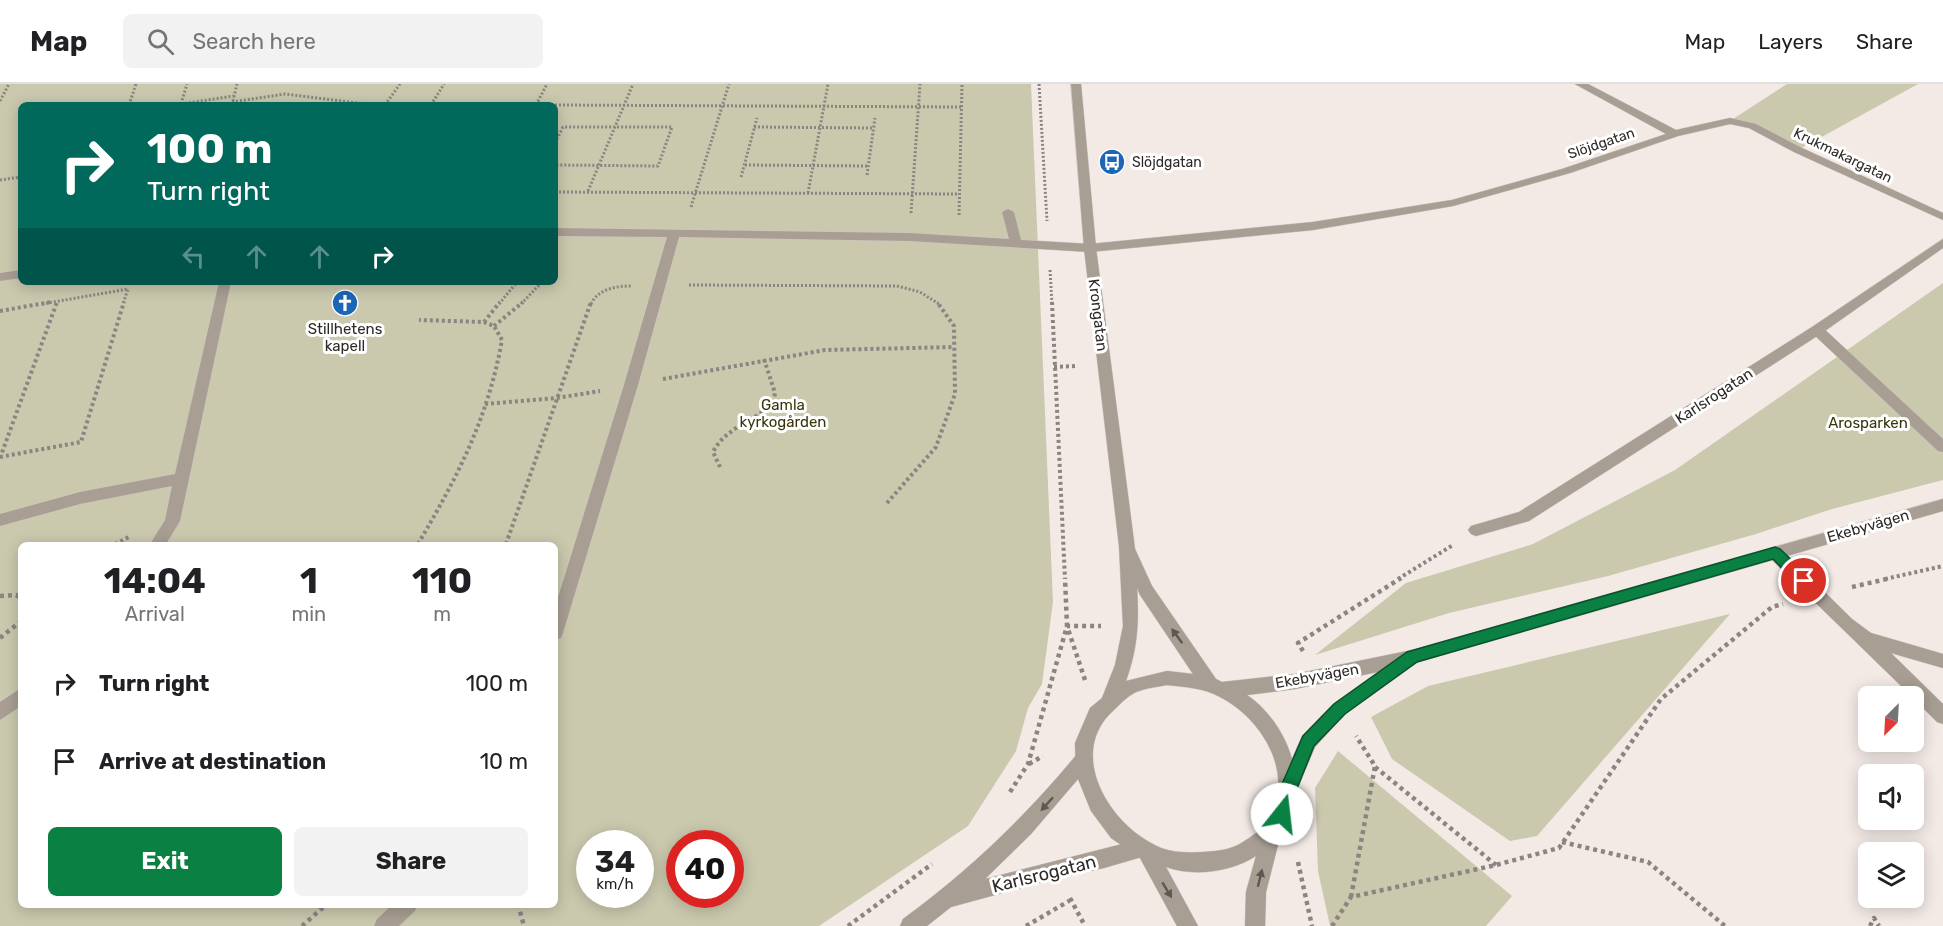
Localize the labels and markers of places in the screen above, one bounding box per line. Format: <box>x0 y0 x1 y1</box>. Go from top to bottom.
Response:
bus stop icon: Slöjdgatan <box>1097 147 1127 177</box>
place label: Slöjdgatan <box>1132 154 1202 171</box>
church icon: Stillhetens kapell <box>330 288 360 318</box>
place label: Stillhetens kapell <box>308 320 383 355</box>
pin <box>1778 555 1829 606</box>

